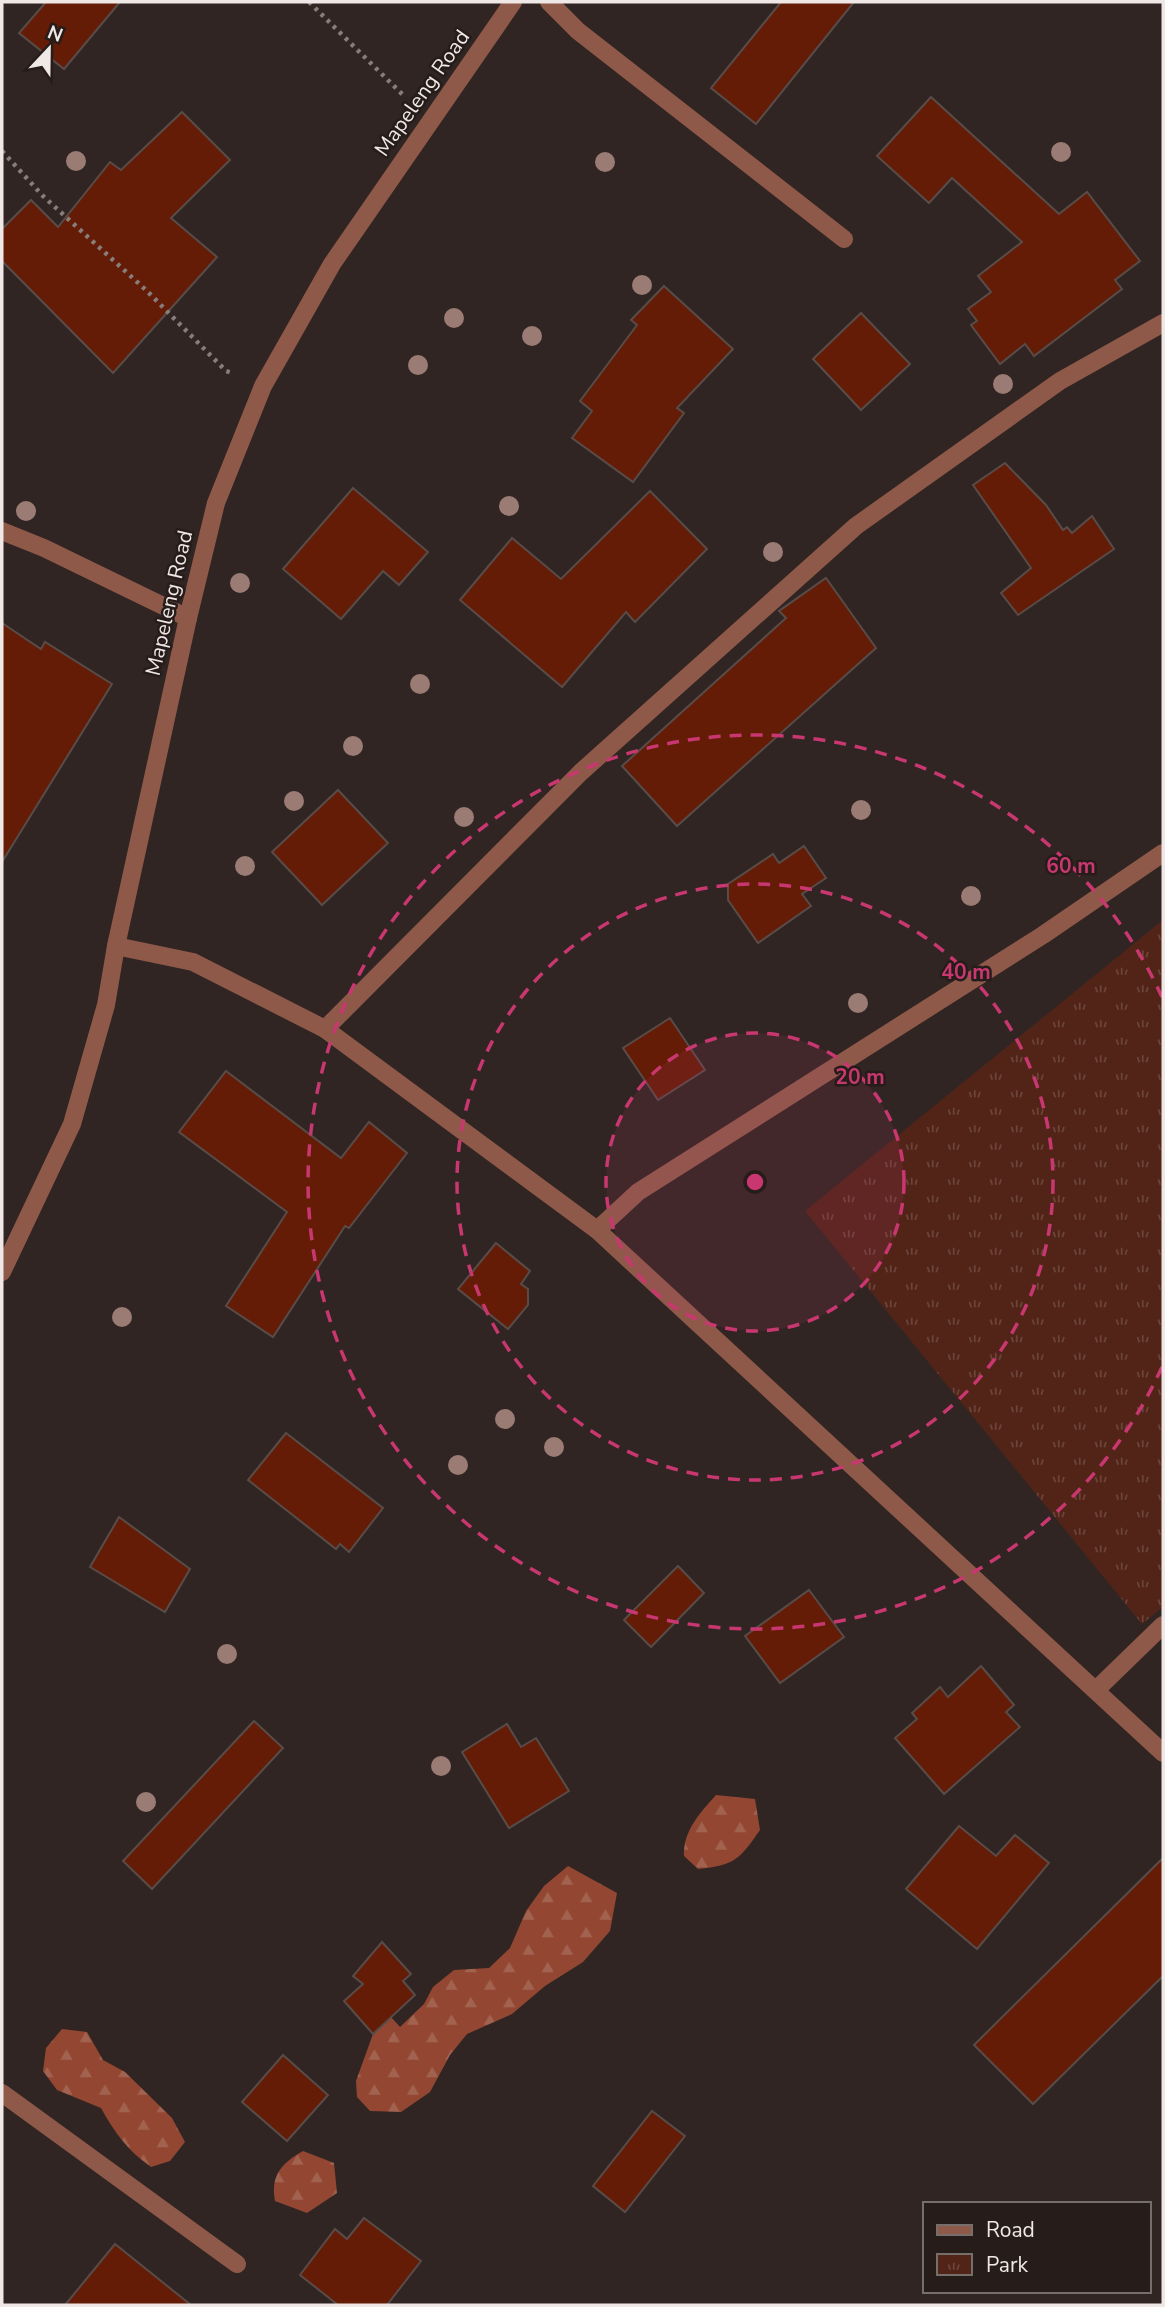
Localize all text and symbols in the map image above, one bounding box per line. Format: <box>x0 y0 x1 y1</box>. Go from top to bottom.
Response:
north arrow <box>14 14 84 84</box>
text: N <box>44 19 66 49</box>
street label: Mapeleng Road <box>368 24 476 162</box>
street label: Mapeleng Road <box>139 528 199 678</box>
text: 60 m <box>1046 852 1096 880</box>
text: 40 m <box>941 958 991 986</box>
text: 20 m <box>835 1063 885 1091</box>
centre of rings <box>743 1170 767 1194</box>
legend <box>923 2202 1151 2293</box>
text: Road <box>986 2216 1035 2244</box>
text: Park <box>986 2251 1028 2279</box>

